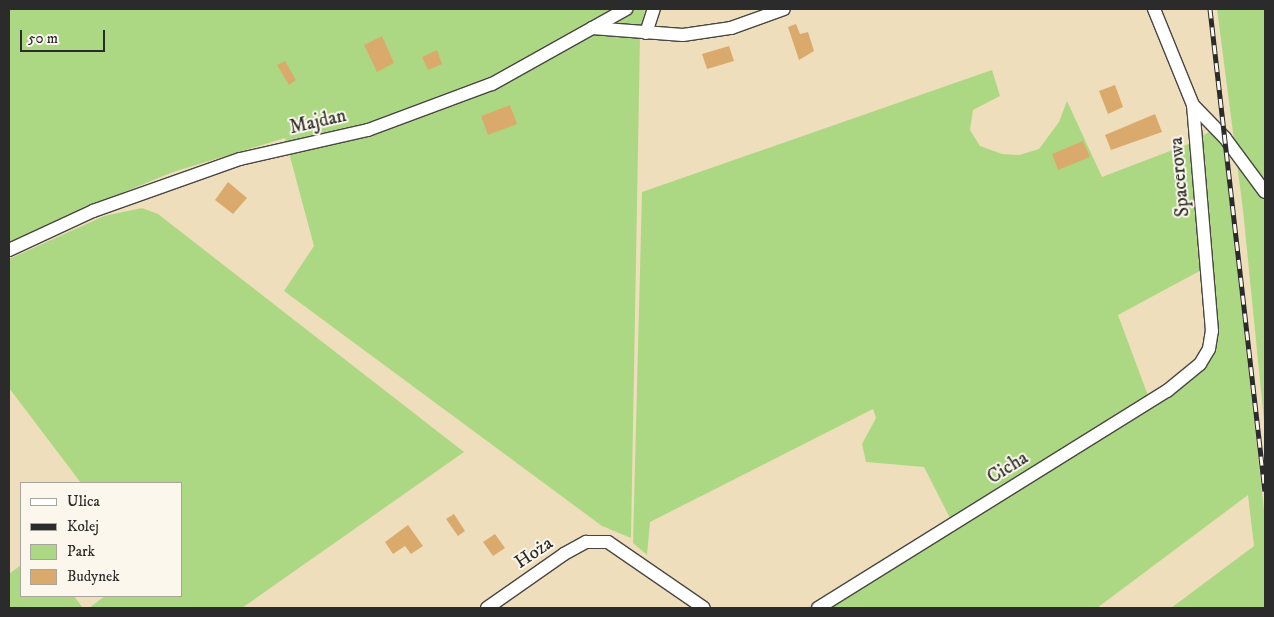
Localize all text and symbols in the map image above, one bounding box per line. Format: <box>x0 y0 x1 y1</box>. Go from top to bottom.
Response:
scale bar <box>22 20 108 52</box>
text: 50 m <box>28 29 58 48</box>
street label: Majdan <box>287 104 349 140</box>
street label: Spacerowa <box>1165 136 1195 218</box>
street label: Cicha <box>983 447 1033 489</box>
legend <box>20 482 182 597</box>
text: Ulica <box>67 492 100 511</box>
text: Kolej <box>67 517 99 536</box>
street label: Hoża <box>511 532 557 574</box>
text: Park <box>67 542 95 561</box>
text: Budynek <box>67 567 120 586</box>

